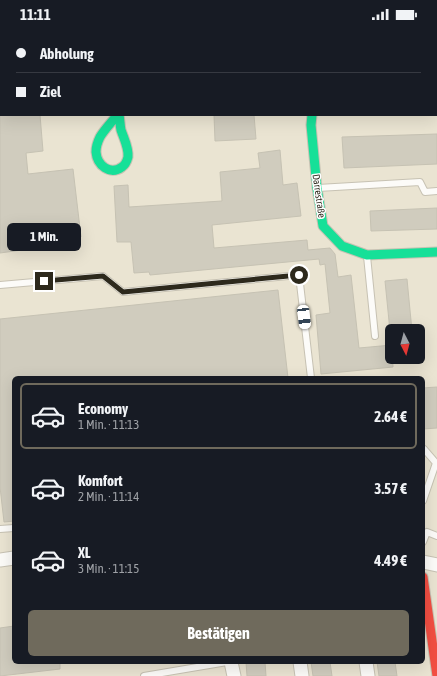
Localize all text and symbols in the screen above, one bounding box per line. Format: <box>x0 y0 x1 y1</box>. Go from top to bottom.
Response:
text: 11:11 <box>20 6 51 23</box>
text: Abholung <box>40 45 94 62</box>
text: Ziel <box>40 83 61 100</box>
street label: Darrestraße <box>311 174 328 219</box>
callout: 1 Min. <box>7 223 81 251</box>
text: 1 Min. <box>30 229 58 244</box>
route start <box>290 266 308 284</box>
route end <box>35 272 53 290</box>
car <box>297 304 311 330</box>
north arrow <box>385 324 425 364</box>
map controls <box>385 324 425 364</box>
icon: car <box>30 398 66 434</box>
text: Economy <box>78 400 128 417</box>
text: 2.64 € <box>374 408 407 425</box>
text: 1 Min. · 11:13 <box>78 417 139 432</box>
icon: car <box>30 470 66 506</box>
text: Komfort <box>78 472 123 489</box>
text: 3.57 € <box>374 480 407 497</box>
text: 2 Min. · 11:14 <box>78 489 139 504</box>
icon: car <box>30 542 66 578</box>
text: XL <box>78 544 91 561</box>
text: 4.49 € <box>374 552 407 569</box>
text: 3 Min. · 11:15 <box>78 561 139 576</box>
button: Bestätigen <box>28 610 409 656</box>

